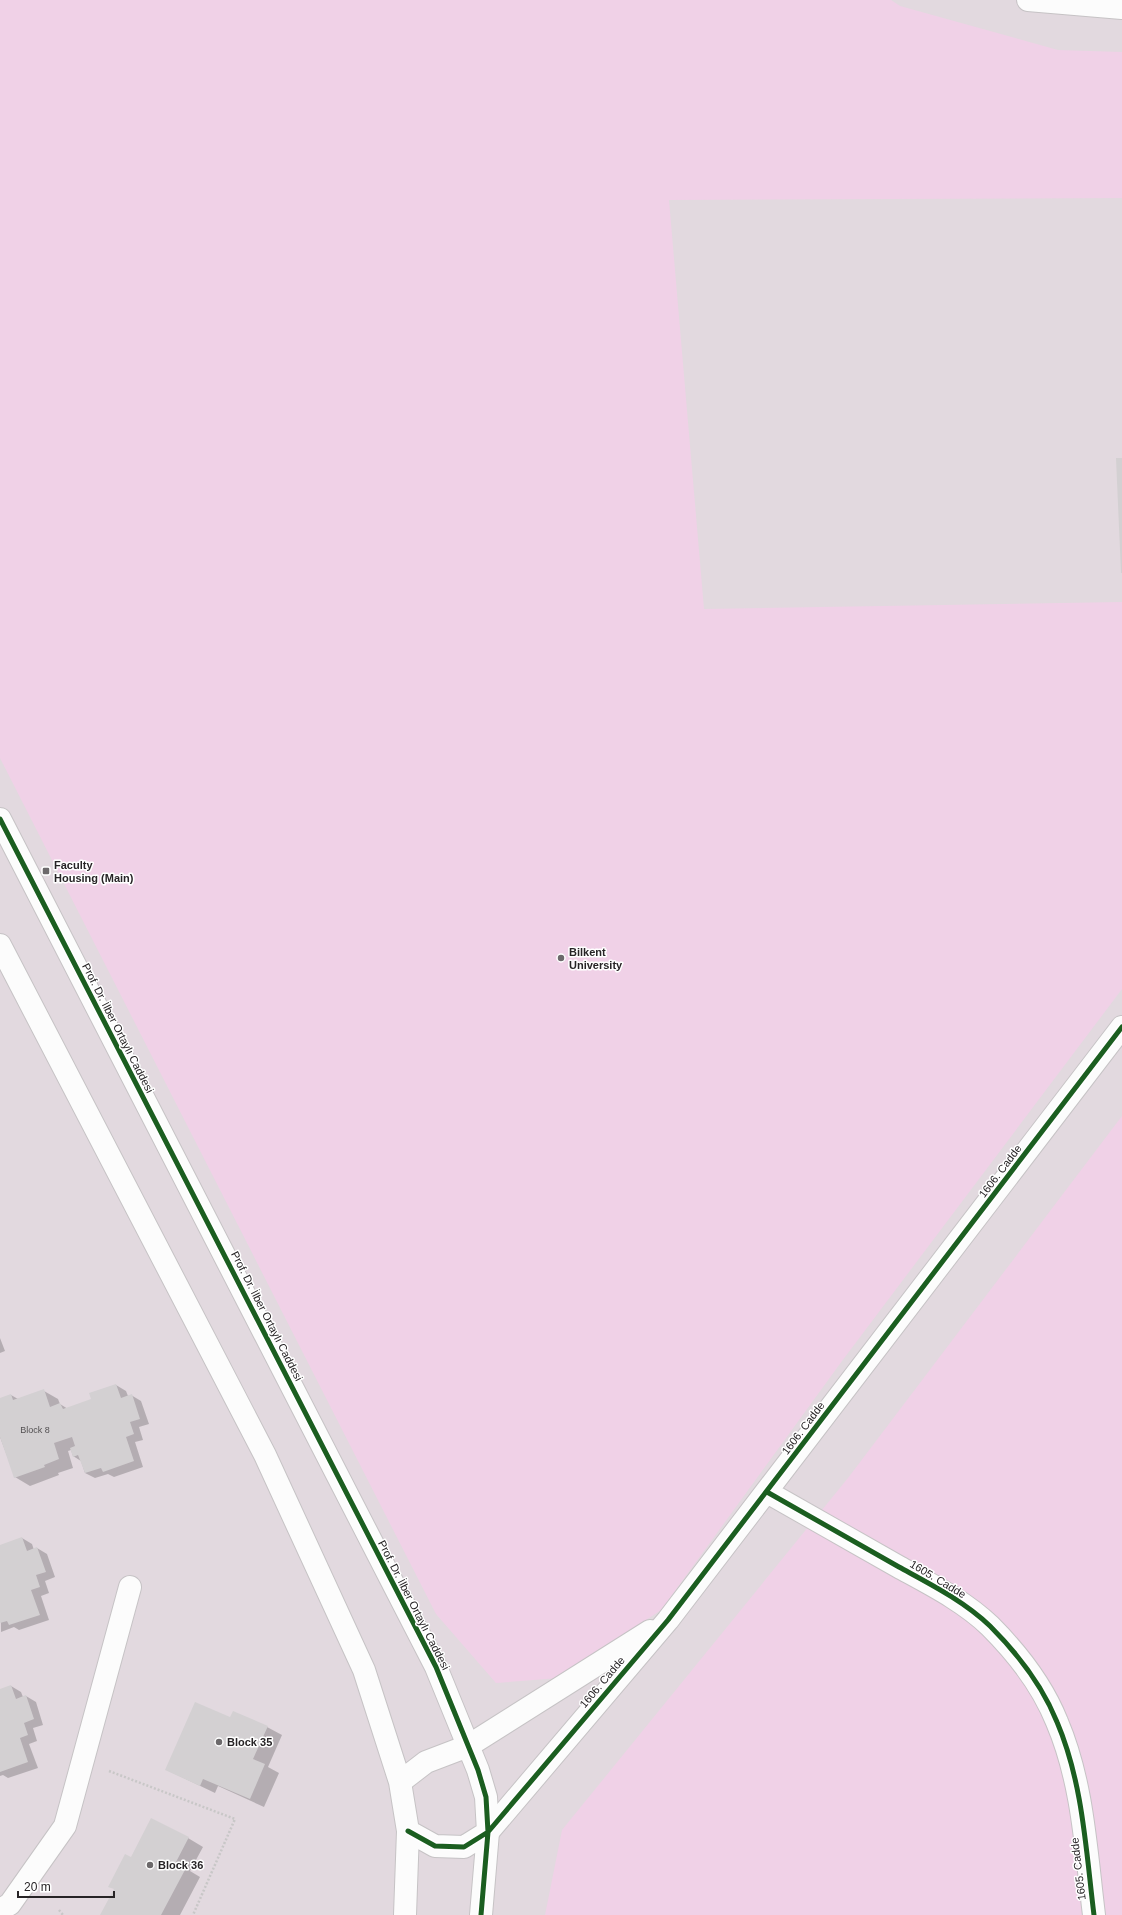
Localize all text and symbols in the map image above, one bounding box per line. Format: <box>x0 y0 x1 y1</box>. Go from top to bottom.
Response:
place label: Faculty Housing (Main) <box>54 859 134 884</box>
marker: Faculty Housing (Main) <box>41 866 51 876</box>
place label: Bilkent University <box>569 946 623 971</box>
marker: Bilkent University <box>556 953 566 963</box>
street label: Prof. Dr. İlber Ortaylı Caddesi <box>80 961 156 1095</box>
street label: 1606. Cadde <box>976 1142 1024 1200</box>
street label: Prof. Dr. İlber Ortaylı Caddesi <box>229 1249 305 1383</box>
street label: 1606. Cadde <box>779 1399 827 1457</box>
house number: Block 8 <box>20 1425 50 1435</box>
street label: Prof. Dr. İlber Ortaylı Caddesi <box>376 1538 452 1672</box>
street label: 1605. Cadde <box>908 1558 968 1600</box>
street label: 1606. Cadde <box>577 1654 627 1710</box>
place label: Block 35 <box>227 1736 272 1748</box>
marker: Block 35 <box>214 1737 224 1747</box>
street label: 1605. Cadde <box>1068 1837 1088 1901</box>
place label: Block 36 <box>158 1859 203 1871</box>
marker: Block 36 <box>145 1860 155 1870</box>
scale bar <box>18 1873 114 1899</box>
text: 20 m <box>24 1880 51 1894</box>

